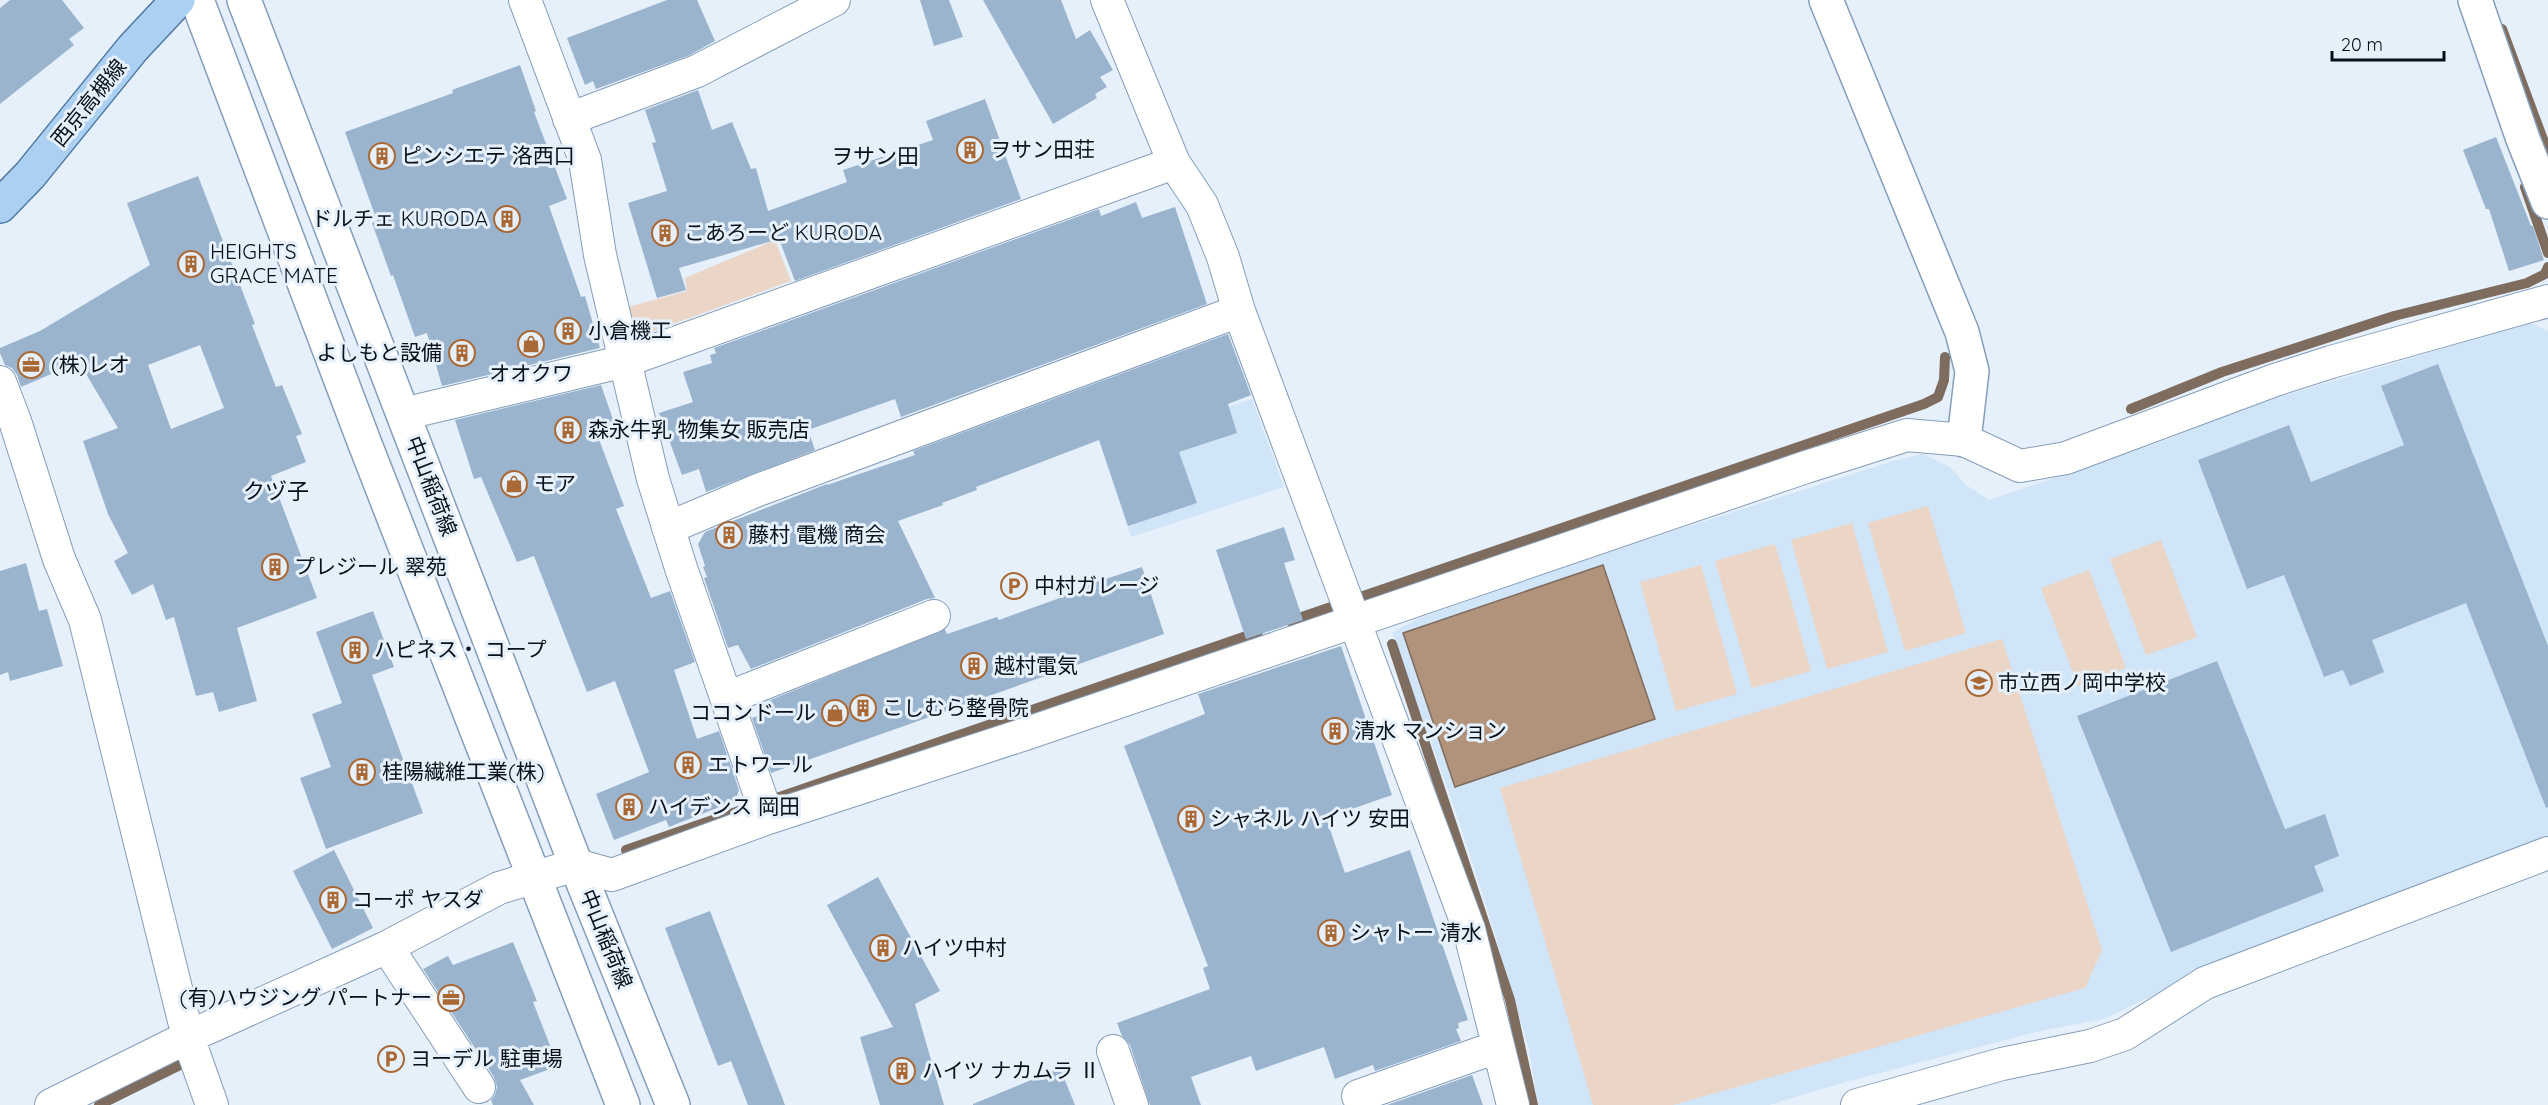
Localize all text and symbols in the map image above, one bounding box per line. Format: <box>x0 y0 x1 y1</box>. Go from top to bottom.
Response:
scale bar <box>2332 24 2444 62</box>
text: 20 m <box>2341 33 2383 56</box>
street label: 西京高槻線 <box>45 53 131 151</box>
building icon: ヲサン田荘 <box>955 135 985 165</box>
place label: ヲサン田荘 <box>990 136 1095 162</box>
building icon: ピンシエテ 洛西口 <box>367 141 397 171</box>
place label: ピンシエテ 洛西口 <box>401 142 575 168</box>
district label: ヲサン田 <box>831 142 919 170</box>
building icon: ドルチェ KURODA <box>492 204 522 234</box>
place label: ドルチェ KURODA <box>311 205 488 231</box>
building icon: こあろーど KURODA <box>650 218 680 248</box>
place label: こあろーど KURODA <box>684 219 882 245</box>
place label: HEIGHTS GRACE MATE <box>210 238 338 288</box>
building icon: HEIGHTS GRACE MATE <box>176 249 206 279</box>
building icon: 小倉機工 <box>553 316 583 346</box>
place label: 小倉機工 <box>588 317 672 343</box>
shop icon: オオクワ <box>516 329 546 359</box>
building icon: よしもと設備 <box>447 338 477 368</box>
place label: よしもと設備 <box>316 339 442 365</box>
office icon: (株)レオ <box>16 350 46 380</box>
place label: (株)レオ <box>51 351 130 377</box>
place label: オオクワ <box>489 360 573 386</box>
building icon: 森永牛乳 物集女 販売店 <box>553 415 583 445</box>
place label: 森永牛乳 物集女 販売店 <box>588 416 809 442</box>
street label: 中山稲荷線 <box>401 432 463 539</box>
shop icon: モア <box>499 469 529 499</box>
place label: モア <box>534 470 576 496</box>
district label: クヅ子 <box>243 477 309 505</box>
building icon: 藤村 電機 商会 <box>714 520 744 550</box>
place label: 藤村 電機 商会 <box>748 521 885 547</box>
building icon: プレジール 翠苑 <box>260 552 290 582</box>
place label: プレジール 翠苑 <box>294 553 447 579</box>
parking icon: 中村ガレージ <box>999 571 1029 601</box>
place label: 中村ガレージ <box>1034 572 1160 598</box>
building icon: ハピネス・ コープ <box>340 635 370 665</box>
place label: ハピネス・ コープ <box>374 636 546 662</box>
building icon: 越村電気 <box>959 651 989 681</box>
place label: 越村電気 <box>994 652 1078 678</box>
school or university icon: 市立西ノ岡中学校 <box>1964 668 1994 698</box>
place label: 市立西ノ岡中学校 <box>1998 669 2166 695</box>
building icon: こしむら整骨院 <box>848 693 878 723</box>
place label: こしむら整骨院 <box>882 694 1029 720</box>
shop icon: ココンドール <box>820 698 850 728</box>
place label: ココンドール <box>690 699 816 725</box>
building icon: 清水 マンション <box>1320 716 1350 746</box>
place label: 清水 マンション <box>1354 717 1507 743</box>
building icon: エトワール <box>673 750 703 780</box>
place label: エトワール <box>708 751 813 777</box>
building icon: 桂陽繊維工業(株) <box>347 757 377 787</box>
place label: 桂陽繊維工業(株) <box>382 758 545 784</box>
building icon: ハイデンス 岡田 <box>614 792 644 822</box>
place label: ハイデンス 岡田 <box>648 793 800 819</box>
building icon: シャネル ハイツ 安田 <box>1176 804 1206 834</box>
place label: シャネル ハイツ 安田 <box>1210 805 1410 831</box>
building icon: コーポ ヤスダ <box>318 885 348 915</box>
street label: 中山稲荷線 <box>575 885 639 992</box>
place label: コーポ ヤスダ <box>352 886 484 912</box>
building icon: シャトー 清水 <box>1316 918 1346 948</box>
place label: シャトー 清水 <box>1350 919 1482 945</box>
building icon: ハイツ中村 <box>868 933 898 963</box>
place label: ハイツ中村 <box>902 934 1007 960</box>
office icon: (有)ハウジング パートナー <box>436 983 466 1013</box>
place label: (有)ハウジング パートナー <box>180 984 432 1010</box>
parking icon: ヨーデル 駐車場 <box>376 1044 406 1074</box>
place label: ヨーデル 駐車場 <box>410 1045 563 1071</box>
building icon: ハイツ ナカムラ Ⅱ <box>887 1056 917 1086</box>
place label: ハイツ ナカムラ Ⅱ <box>922 1057 1100 1083</box>

